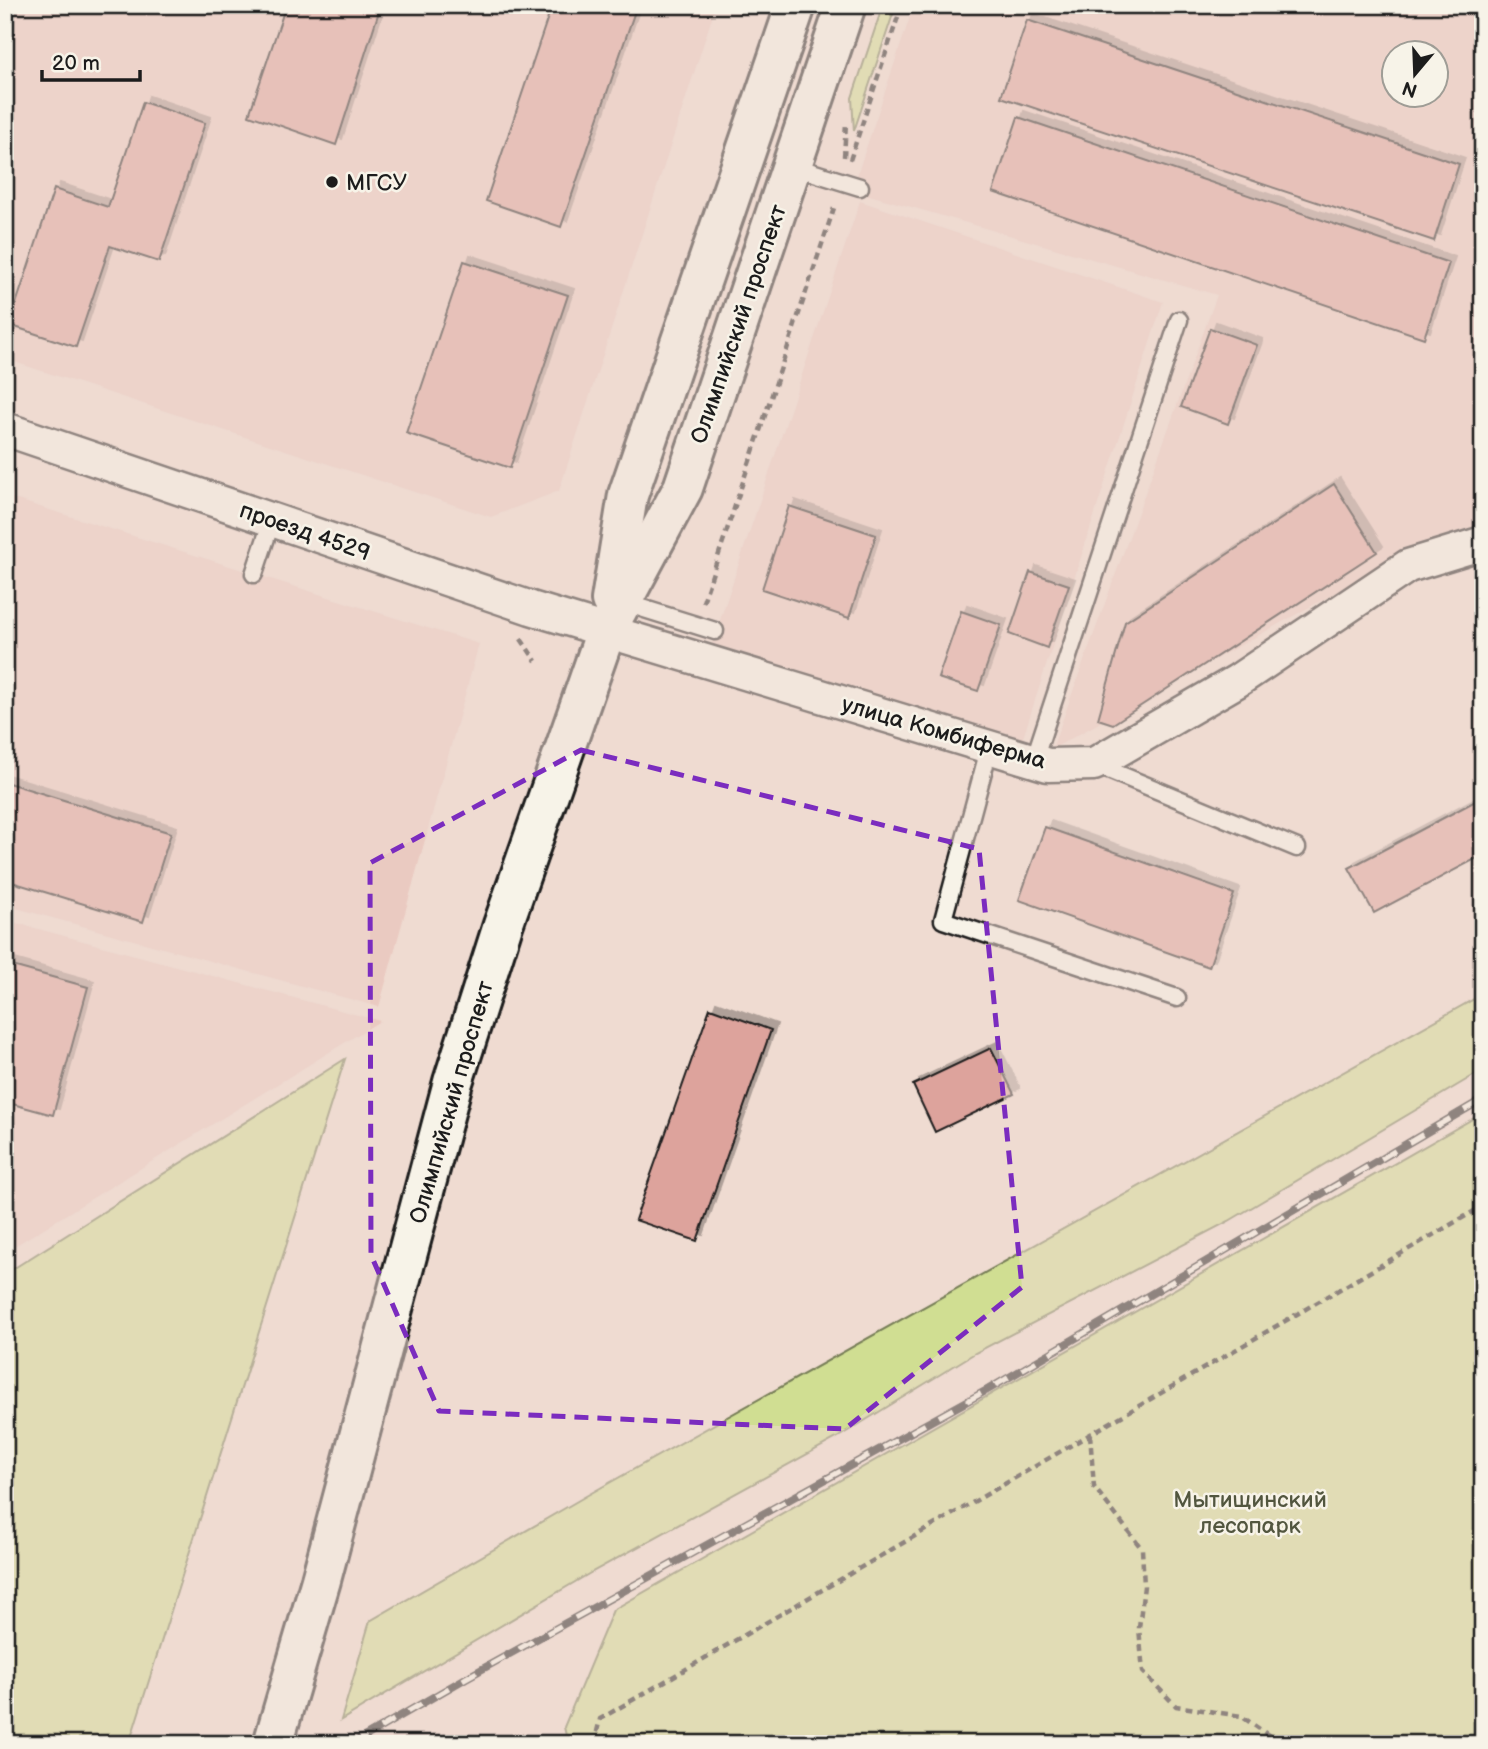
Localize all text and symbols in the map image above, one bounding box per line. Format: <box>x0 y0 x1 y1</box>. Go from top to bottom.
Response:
scale bar <box>42 38 140 82</box>
north arrow <box>1380 38 1450 108</box>
text: 20 m <box>52 51 100 76</box>
text: N <box>1399 75 1420 102</box>
place label: МГСУ <box>346 169 407 197</box>
marker: МГСУ <box>324 174 340 190</box>
street label: Олимпийский проспект <box>685 201 793 448</box>
street label: проезд 4529 <box>236 496 374 567</box>
street label: улица Комбиферма <box>838 690 1049 776</box>
street label: Олимпийский проспект <box>404 977 500 1227</box>
park label: Мытищинский лесопарк <box>1173 1486 1327 1540</box>

